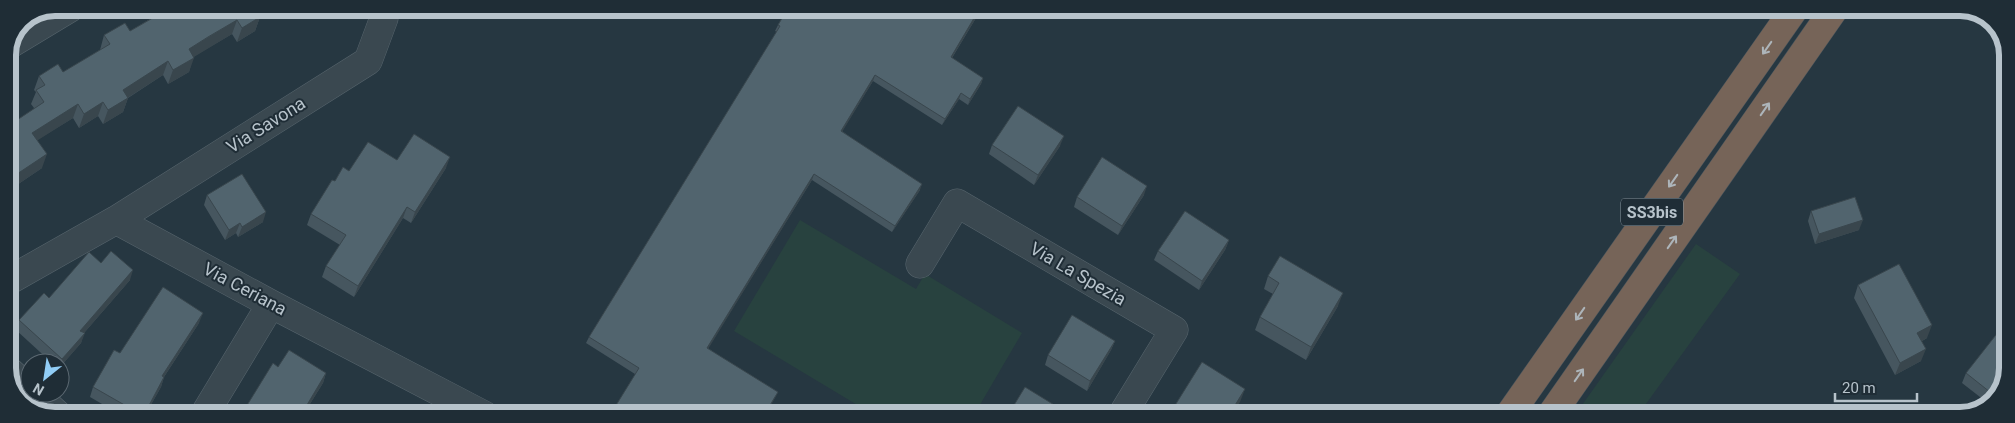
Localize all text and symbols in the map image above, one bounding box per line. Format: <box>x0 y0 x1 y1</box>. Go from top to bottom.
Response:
one-way arrow <box>1762 41 1772 55</box>
street label: Via Savona <box>222 92 309 157</box>
one-way arrow <box>1760 102 1770 116</box>
one-way arrow <box>1668 174 1678 188</box>
road number: SS3bis <box>1621 198 1683 226</box>
one-way arrow <box>1667 235 1677 249</box>
street label: Via La Spezia <box>1026 238 1130 310</box>
street label: Via Ceriana <box>200 258 290 319</box>
one-way arrow <box>1575 307 1585 321</box>
north arrow <box>20 353 70 403</box>
one-way arrow <box>1574 369 1584 383</box>
scale bar <box>1835 370 1918 402</box>
text: 20 m <box>1842 379 1876 397</box>
text: N <box>30 380 47 399</box>

